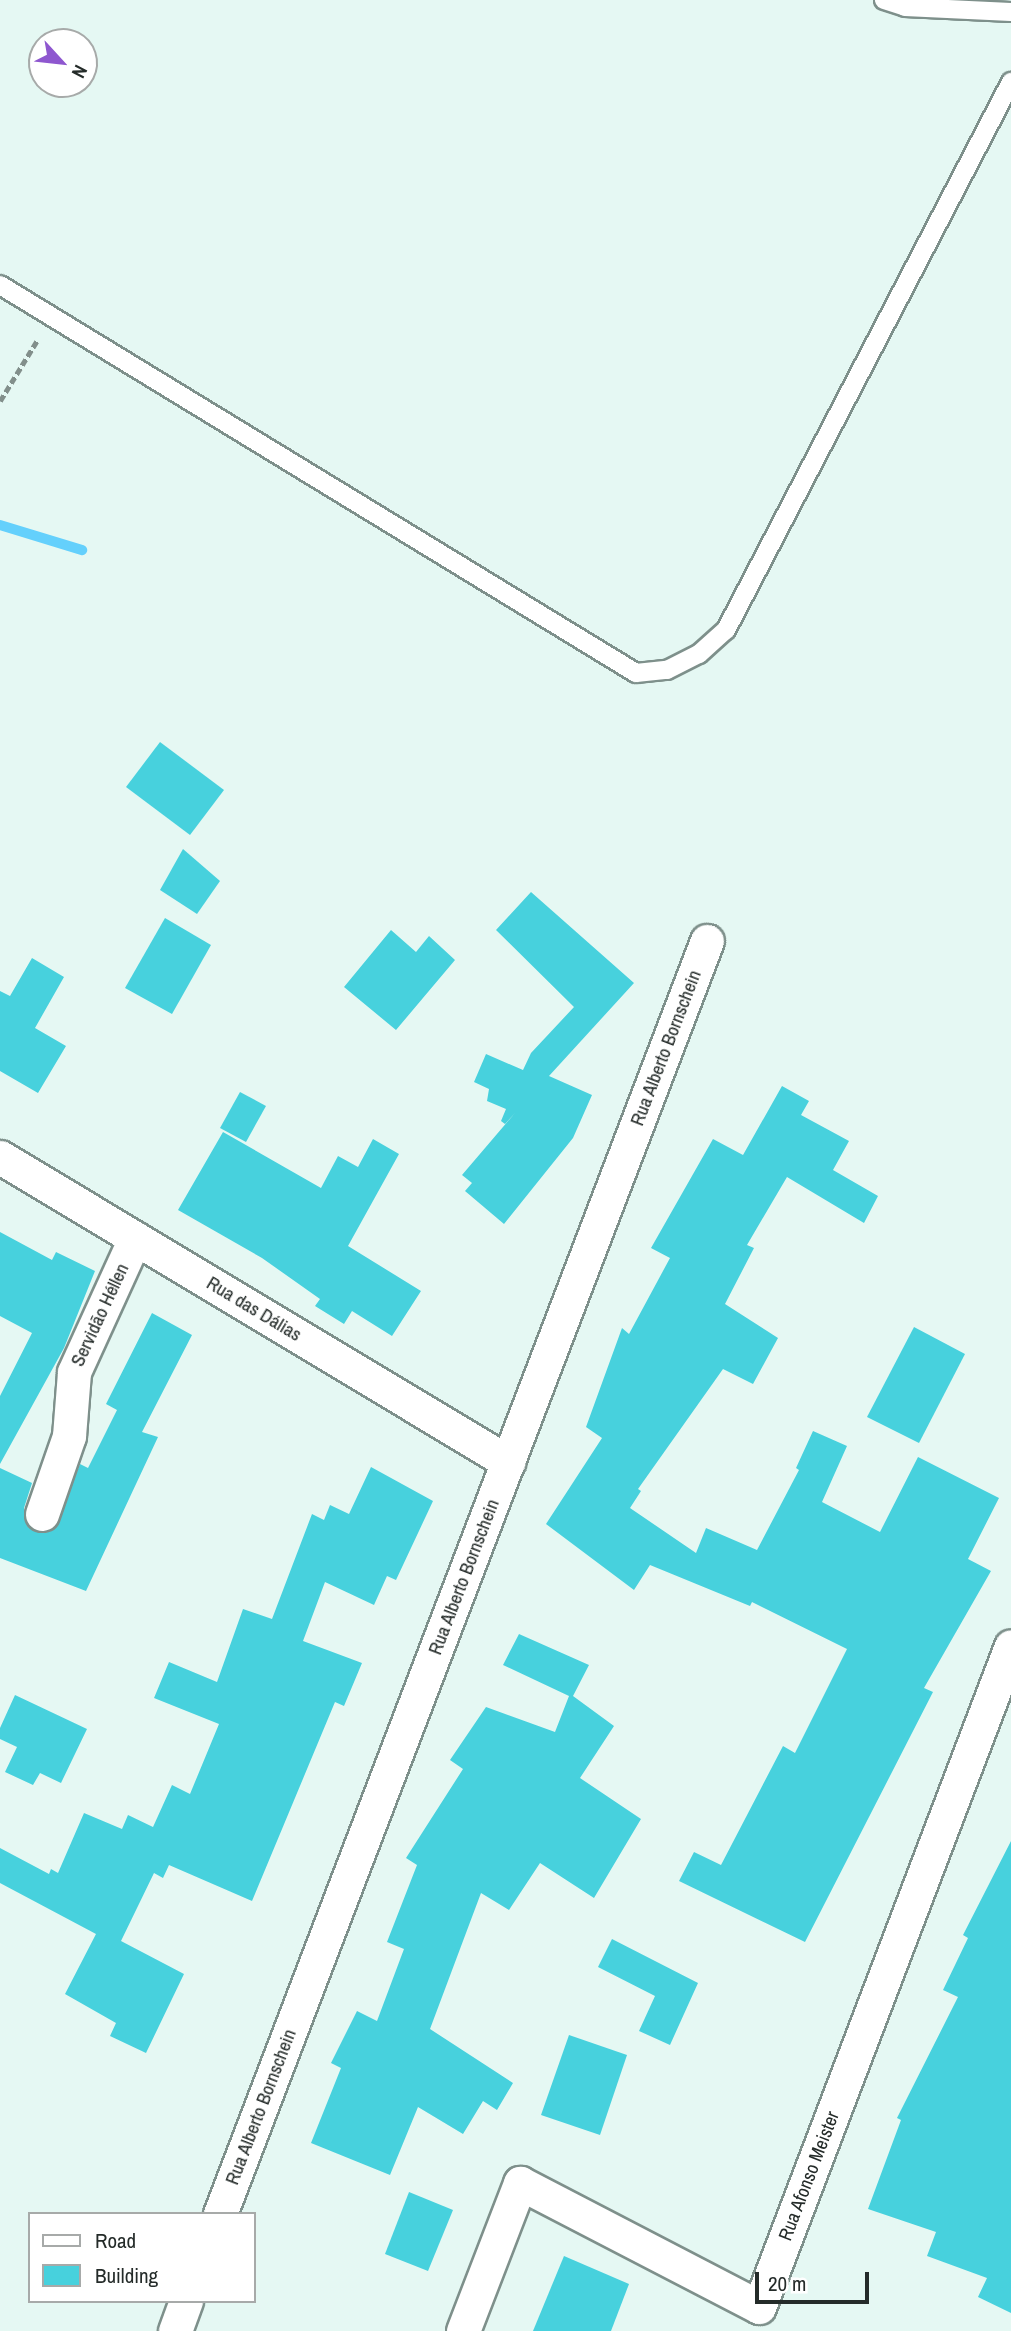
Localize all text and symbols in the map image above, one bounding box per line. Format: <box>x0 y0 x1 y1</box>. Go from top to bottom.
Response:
north arrow <box>28 28 98 98</box>
text: N <box>66 61 94 83</box>
street label: Rua Alberto Bornschein <box>626 967 706 1129</box>
street label: Servidão Héllen <box>66 1260 134 1370</box>
street label: Rua das Dálias <box>202 1272 306 1346</box>
street label: Rua Alberto Bornschein <box>424 1496 504 1658</box>
street label: Rua Alberto Bornschein <box>221 2026 301 2188</box>
street label: Rua Afonso Meister <box>774 2108 844 2244</box>
legend <box>28 2212 256 2303</box>
text: Road <box>95 2226 136 2255</box>
scale bar <box>759 2258 873 2302</box>
text: Building <box>95 2261 158 2290</box>
text: 20 m <box>768 2269 806 2298</box>

